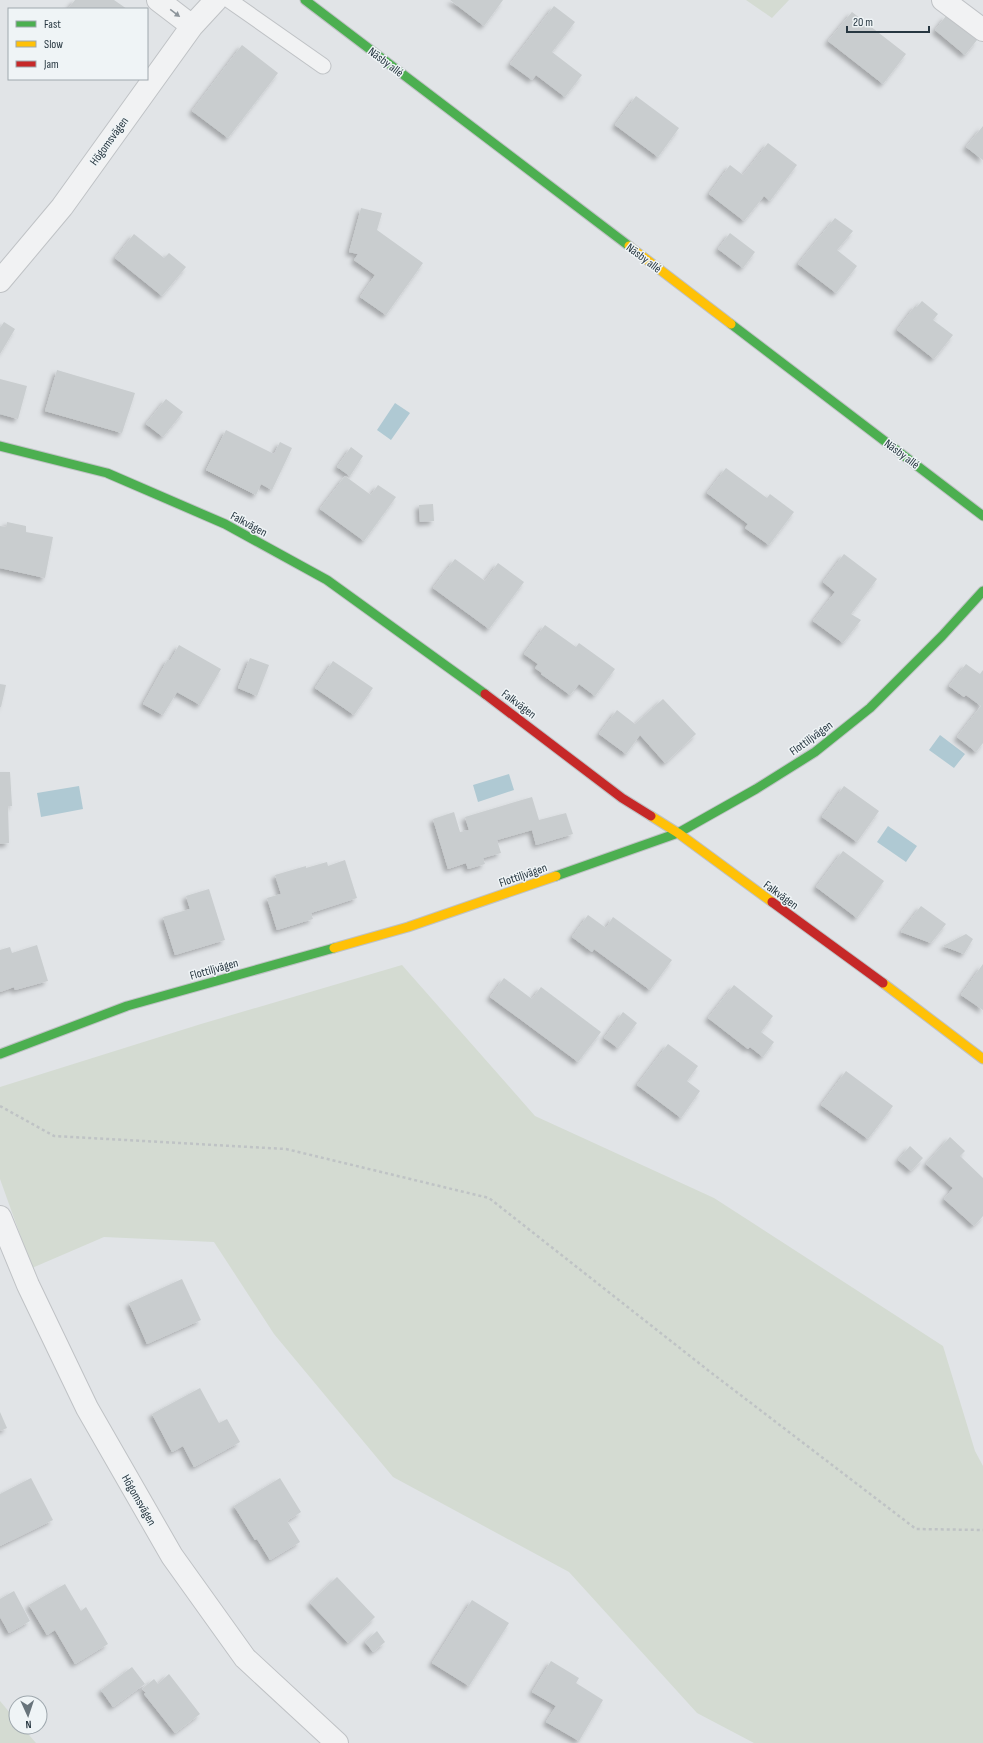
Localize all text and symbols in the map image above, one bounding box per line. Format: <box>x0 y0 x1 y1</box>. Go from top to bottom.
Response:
legend <box>8 8 148 80</box>
scale bar <box>847 8 929 34</box>
one-way arrow <box>169 9 180 17</box>
text: 20 m <box>853 15 873 30</box>
text: Fast <box>44 17 61 32</box>
text: Slow <box>44 37 63 52</box>
street label: Näsby allé <box>365 44 406 81</box>
text: Jam <box>43 57 59 72</box>
street label: Högomsvägen <box>87 114 132 169</box>
street label: Näsby allé <box>623 240 664 277</box>
street label: Näsby allé <box>881 436 922 473</box>
street label: Falkvägen <box>228 509 270 540</box>
street label: Falkvägen <box>498 687 539 722</box>
street label: Flottiljvägen <box>787 718 836 759</box>
street label: Flottiljvägen <box>497 860 549 891</box>
street label: Falkvägen <box>760 878 801 913</box>
street label: Flottiljvägen <box>188 955 240 984</box>
street label: Högomsvägen <box>118 1472 159 1528</box>
north arrow <box>8 1695 48 1735</box>
text: N <box>25 1718 32 1731</box>

